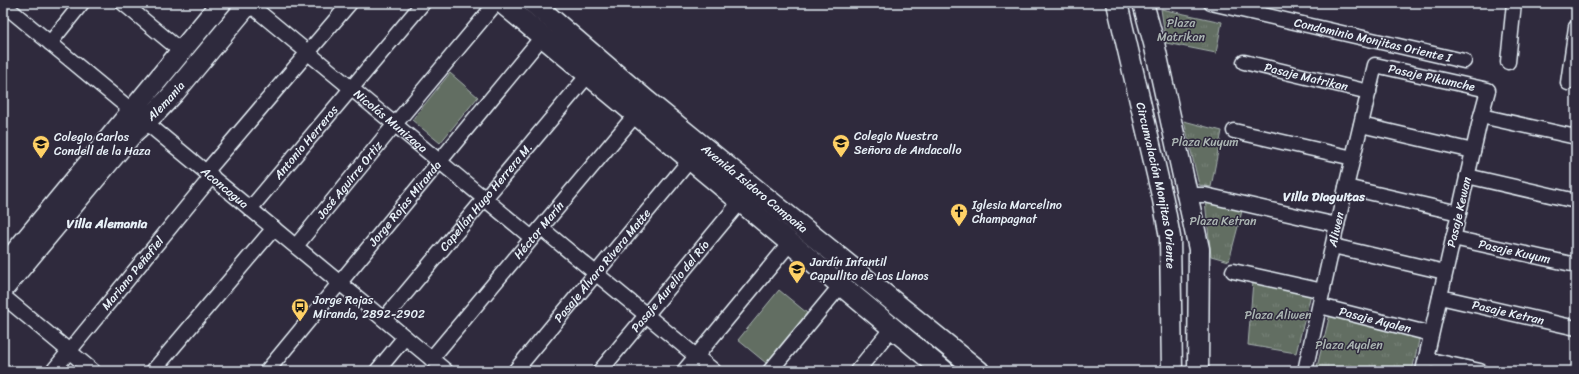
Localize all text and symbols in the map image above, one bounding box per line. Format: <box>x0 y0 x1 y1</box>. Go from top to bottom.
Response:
street label: Condominio Monjitas Oriente I <box>1292 11 1455 69</box>
park label: Plaza Matrikan <box>1157 12 1206 48</box>
street label: Pasaje Matrikan <box>1262 56 1351 98</box>
street label: Pasaje Pikumche <box>1386 57 1477 98</box>
street label: Alemania <box>141 76 191 127</box>
street label: Nicolás Munizaga <box>348 83 433 158</box>
street label: Antonio Herreros <box>267 100 344 185</box>
street label: Circunvalación Monjitas Oriente <box>1129 100 1181 269</box>
place label: Colegio Nuestra Señora de Andacollo <box>854 125 962 161</box>
place label: Colegio Carlos Condell de la Haza <box>54 126 151 162</box>
park label: Plaza Kuyum <box>1171 131 1239 153</box>
school or university icon: Colegio Nuestra Señora de Andacollo <box>831 133 851 158</box>
school or university icon: Colegio Carlos Condell de la Haza <box>31 134 51 159</box>
street label: José Aguirre Ortiz <box>310 136 389 225</box>
street label: Capellán Hugo Herrera M. <box>434 138 538 256</box>
street label: Avenida Isidoro Campaña <box>695 138 813 239</box>
street label: Jorge Rojas Miranda <box>362 155 447 252</box>
street label: Aconcagua <box>195 160 254 214</box>
street label: Pasaje Kewan <box>1440 174 1478 250</box>
district label: Villa Diaguitas <box>1283 185 1366 208</box>
place label: Iglesia Marcelino Champagnat <box>971 194 1062 230</box>
street label: Héctor Marín <box>508 196 570 264</box>
church icon: Iglesia Marcelino Champagnat <box>949 202 969 227</box>
street label: Pasaje Álvaro Rivera Matte <box>548 203 657 328</box>
street label: Aliwen <box>1321 209 1351 250</box>
park label: Plaza Ketran <box>1190 210 1257 232</box>
district label: Villa Alemania <box>67 212 148 235</box>
street label: Mariano Peñafiel <box>96 231 170 315</box>
street label: Pasaje Kuyum <box>1476 233 1553 270</box>
street label: Pasaje Aurelio del Río <box>625 235 715 337</box>
place label: Jardín Infantil Capullito de Los Llanos <box>809 251 929 287</box>
school or university icon: Jardín Infantil Capullito de Los Llanos <box>787 259 807 284</box>
place label: Jorge Rojas Miranda, 2892-2902 <box>312 289 425 325</box>
street label: Pasaje Ketran <box>1470 294 1547 332</box>
bus stop icon: Jorge Rojas Miranda, 2892-2902 <box>290 297 310 322</box>
street label: Pasaje Ayalen <box>1337 300 1414 340</box>
park label: Plaza Aliwen <box>1244 304 1312 326</box>
park label: Plaza Ayalen <box>1315 334 1383 356</box>

